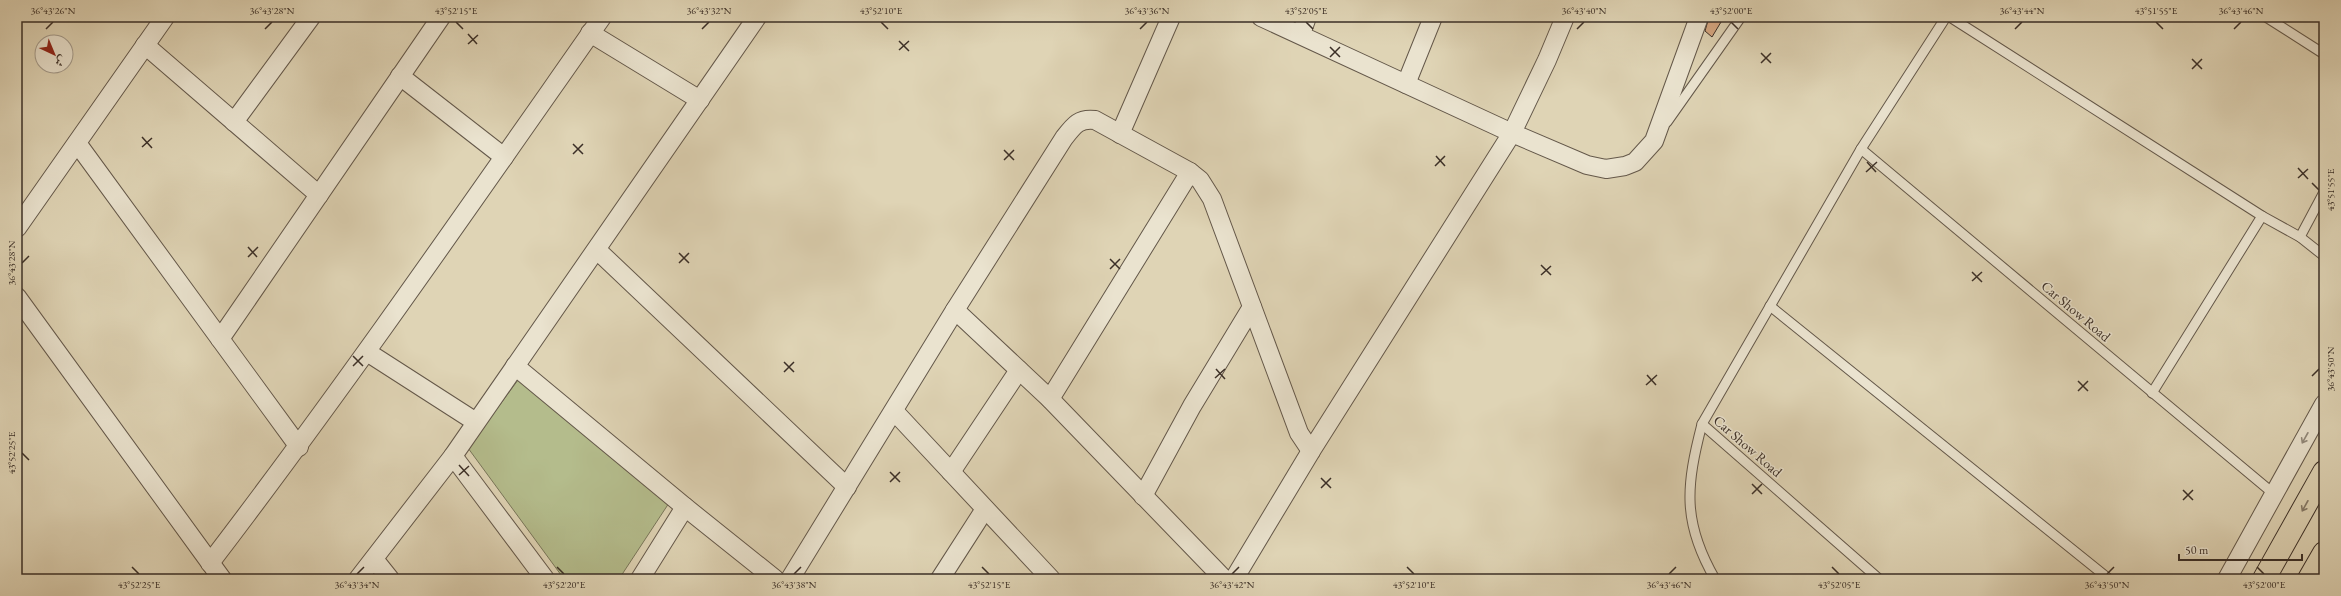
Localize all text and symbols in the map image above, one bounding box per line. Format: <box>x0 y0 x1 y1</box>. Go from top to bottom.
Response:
text: 36°43'26"N <box>31 4 76 17</box>
text: 36°43'28"N <box>250 4 295 17</box>
text: 43°52'15"E <box>435 4 478 17</box>
text: 36°43'32"N <box>687 4 732 17</box>
text: 43°52'10"E <box>860 4 903 17</box>
text: 36°43'36"N <box>1125 4 1170 17</box>
text: 43°52'05"E <box>1285 4 1328 17</box>
text: 36°43'40"N <box>1562 4 1607 17</box>
text: 43°52'00"E <box>1710 4 1753 17</box>
text: 36°43'44"N <box>2000 4 2045 17</box>
text: 43°51'55"E <box>2135 4 2178 17</box>
text: 36°43'46"N <box>2219 4 2264 17</box>
north arrow <box>34 34 74 74</box>
text: ش <box>52 52 70 70</box>
text: 43°51'55"E <box>2324 168 2337 211</box>
text: 36°43'28"N <box>5 240 18 285</box>
street label: Car Show Road <box>2038 277 2115 346</box>
text: 36°43'50"N <box>2324 346 2337 391</box>
street label: Car Show Road <box>1710 411 1787 481</box>
text: 43°52'25"E <box>5 431 18 474</box>
one-way arrow <box>2300 432 2308 444</box>
one-way arrow <box>2301 500 2308 512</box>
scale bar <box>2179 536 2302 562</box>
text: 50 m <box>2185 542 2209 558</box>
text: 43°52'25"E <box>118 578 161 591</box>
text: 36°43'34"N <box>335 578 380 591</box>
text: 43°52'20"E <box>543 578 586 591</box>
text: 36°43'38"N <box>772 578 817 591</box>
text: 43°52'15"E <box>968 578 1011 591</box>
text: 36°43'42"N <box>1210 578 1255 591</box>
text: 43°52'10"E <box>1393 578 1436 591</box>
text: 36°43'46"N <box>1647 578 1692 591</box>
text: 43°52'05"E <box>1818 578 1861 591</box>
text: 36°43'50"N <box>2085 578 2130 591</box>
text: 43°52'00"E <box>2243 578 2286 591</box>

